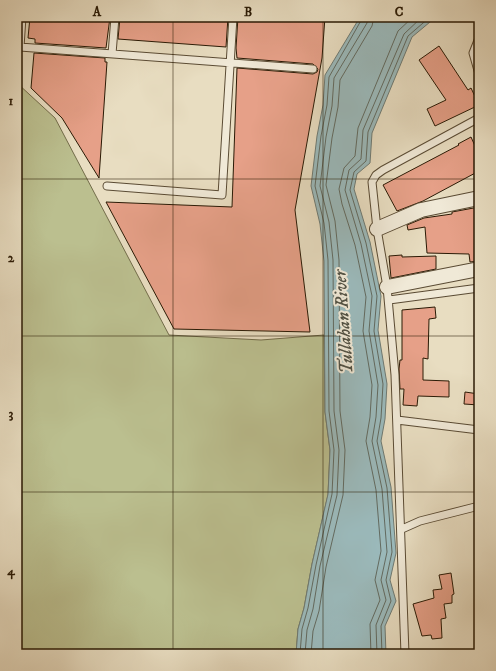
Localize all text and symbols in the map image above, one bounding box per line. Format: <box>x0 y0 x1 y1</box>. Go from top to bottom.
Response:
text: A <box>92 4 102 20</box>
text: B <box>244 4 252 20</box>
text: C <box>395 4 404 20</box>
text: 1 <box>9 93 14 109</box>
text: 2 <box>8 250 15 266</box>
water label: Tullahan River <box>329 268 359 375</box>
text: 3 <box>9 406 14 422</box>
text: 4 <box>6 563 15 580</box>

